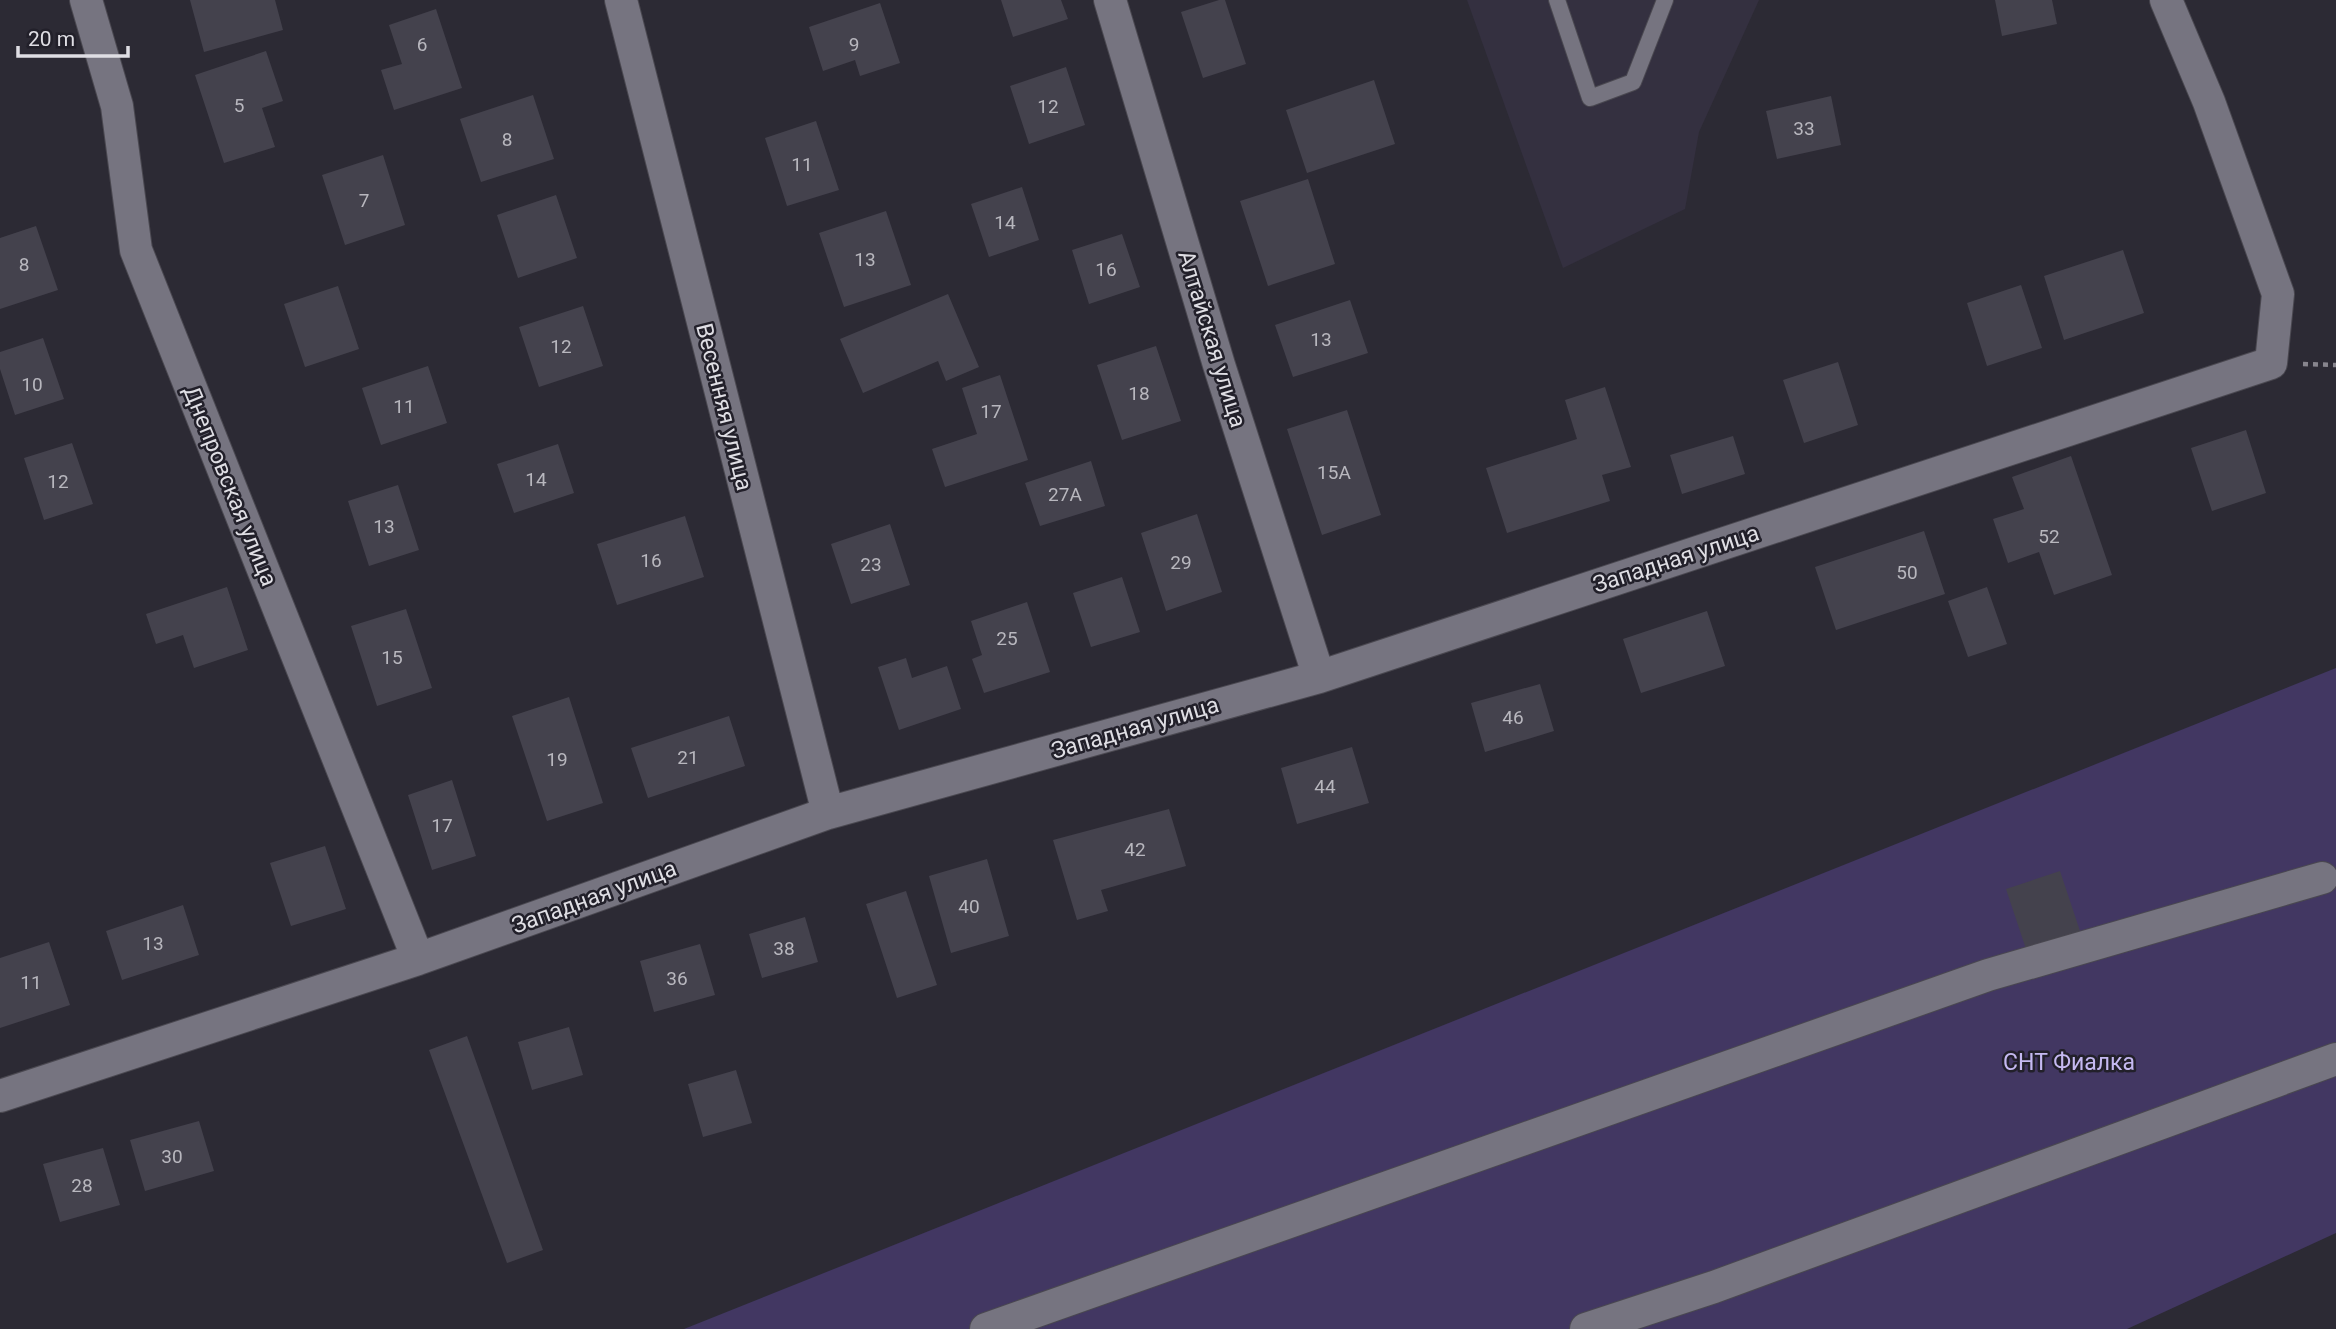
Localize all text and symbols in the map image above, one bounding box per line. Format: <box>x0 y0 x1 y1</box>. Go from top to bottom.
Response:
scale bar <box>18 14 128 58</box>
text: 20 m <box>28 27 75 51</box>
house number: 6 <box>417 33 427 56</box>
house number: 9 <box>849 33 859 56</box>
house number: 5 <box>234 94 244 117</box>
house number: 12 <box>1037 95 1059 118</box>
house number: 33 <box>1793 117 1815 140</box>
house number: 8 <box>502 128 512 151</box>
house number: 11 <box>791 153 813 176</box>
house number: 7 <box>359 189 369 212</box>
house number: 14 <box>994 211 1016 234</box>
street label: Алтайская улица <box>1172 247 1252 431</box>
house number: 13 <box>854 248 876 271</box>
house number: 8 <box>19 253 29 276</box>
house number: 16 <box>1095 258 1117 281</box>
street label: Весенняя улица <box>690 321 758 493</box>
house number: 13 <box>1310 328 1332 351</box>
house number: 12 <box>550 335 572 358</box>
house number: 10 <box>21 373 43 396</box>
street label: Днепровская улица <box>177 382 283 590</box>
house number: 18 <box>1128 382 1150 405</box>
house number: 11 <box>393 395 415 418</box>
house number: 17 <box>980 400 1002 423</box>
house number: 15А <box>1317 461 1351 484</box>
house number: 14 <box>525 468 547 491</box>
house number: 12 <box>47 470 69 493</box>
house number: 27А <box>1048 483 1082 506</box>
house number: 13 <box>373 515 395 538</box>
street label: Западная улица <box>1590 519 1762 599</box>
house number: 52 <box>2038 525 2060 548</box>
house number: 16 <box>640 549 662 572</box>
house number: 29 <box>1170 551 1192 574</box>
house number: 23 <box>860 553 882 576</box>
house number: 50 <box>1896 561 1918 584</box>
house number: 25 <box>996 627 1018 650</box>
house number: 15 <box>381 646 403 669</box>
street label: Западная улица <box>1048 691 1222 765</box>
house number: 46 <box>1502 706 1524 729</box>
house number: 21 <box>677 746 699 769</box>
house number: 19 <box>546 748 568 771</box>
house number: 44 <box>1314 775 1336 798</box>
house number: 17 <box>431 814 453 837</box>
house number: 42 <box>1124 838 1146 861</box>
street label: Западная улица <box>508 855 680 939</box>
house number: 40 <box>958 895 980 918</box>
house number: 13 <box>142 932 164 955</box>
house number: 38 <box>773 937 795 960</box>
house number: 36 <box>666 967 688 990</box>
house number: 11 <box>20 971 42 994</box>
park label: СНТ Фиалка <box>2003 1049 2135 1076</box>
house number: 30 <box>161 1145 183 1168</box>
house number: 28 <box>71 1174 93 1197</box>

